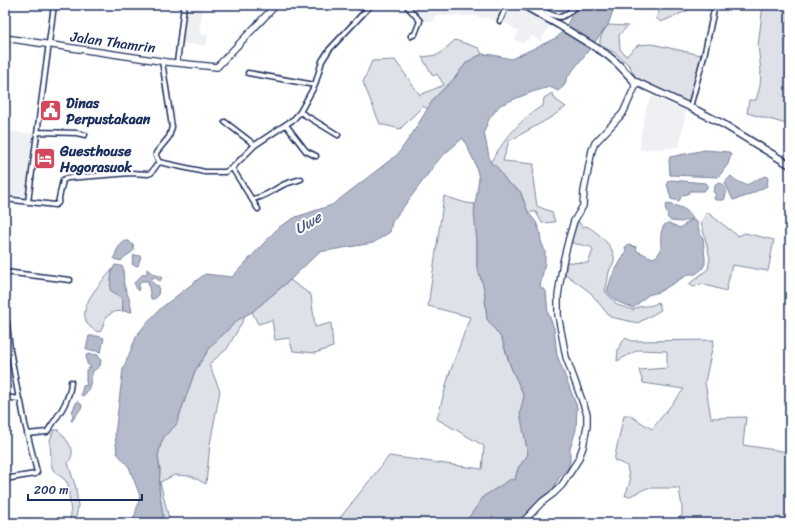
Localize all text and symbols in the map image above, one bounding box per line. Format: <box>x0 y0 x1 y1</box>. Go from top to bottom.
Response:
street label: Jalan Thamrin <box>68 24 157 61</box>
place label: Dinas Perpustakaan <box>66 91 151 132</box>
public building icon: Dinas Perpustakaan <box>37 98 63 124</box>
place label: Guesthouse Hogorasuok <box>59 139 132 180</box>
hotel icon: Guesthouse Hogorasuok <box>32 146 58 172</box>
water label: Uwe <box>289 204 328 241</box>
scale bar <box>28 476 142 502</box>
text: 200 m <box>34 479 68 501</box>

